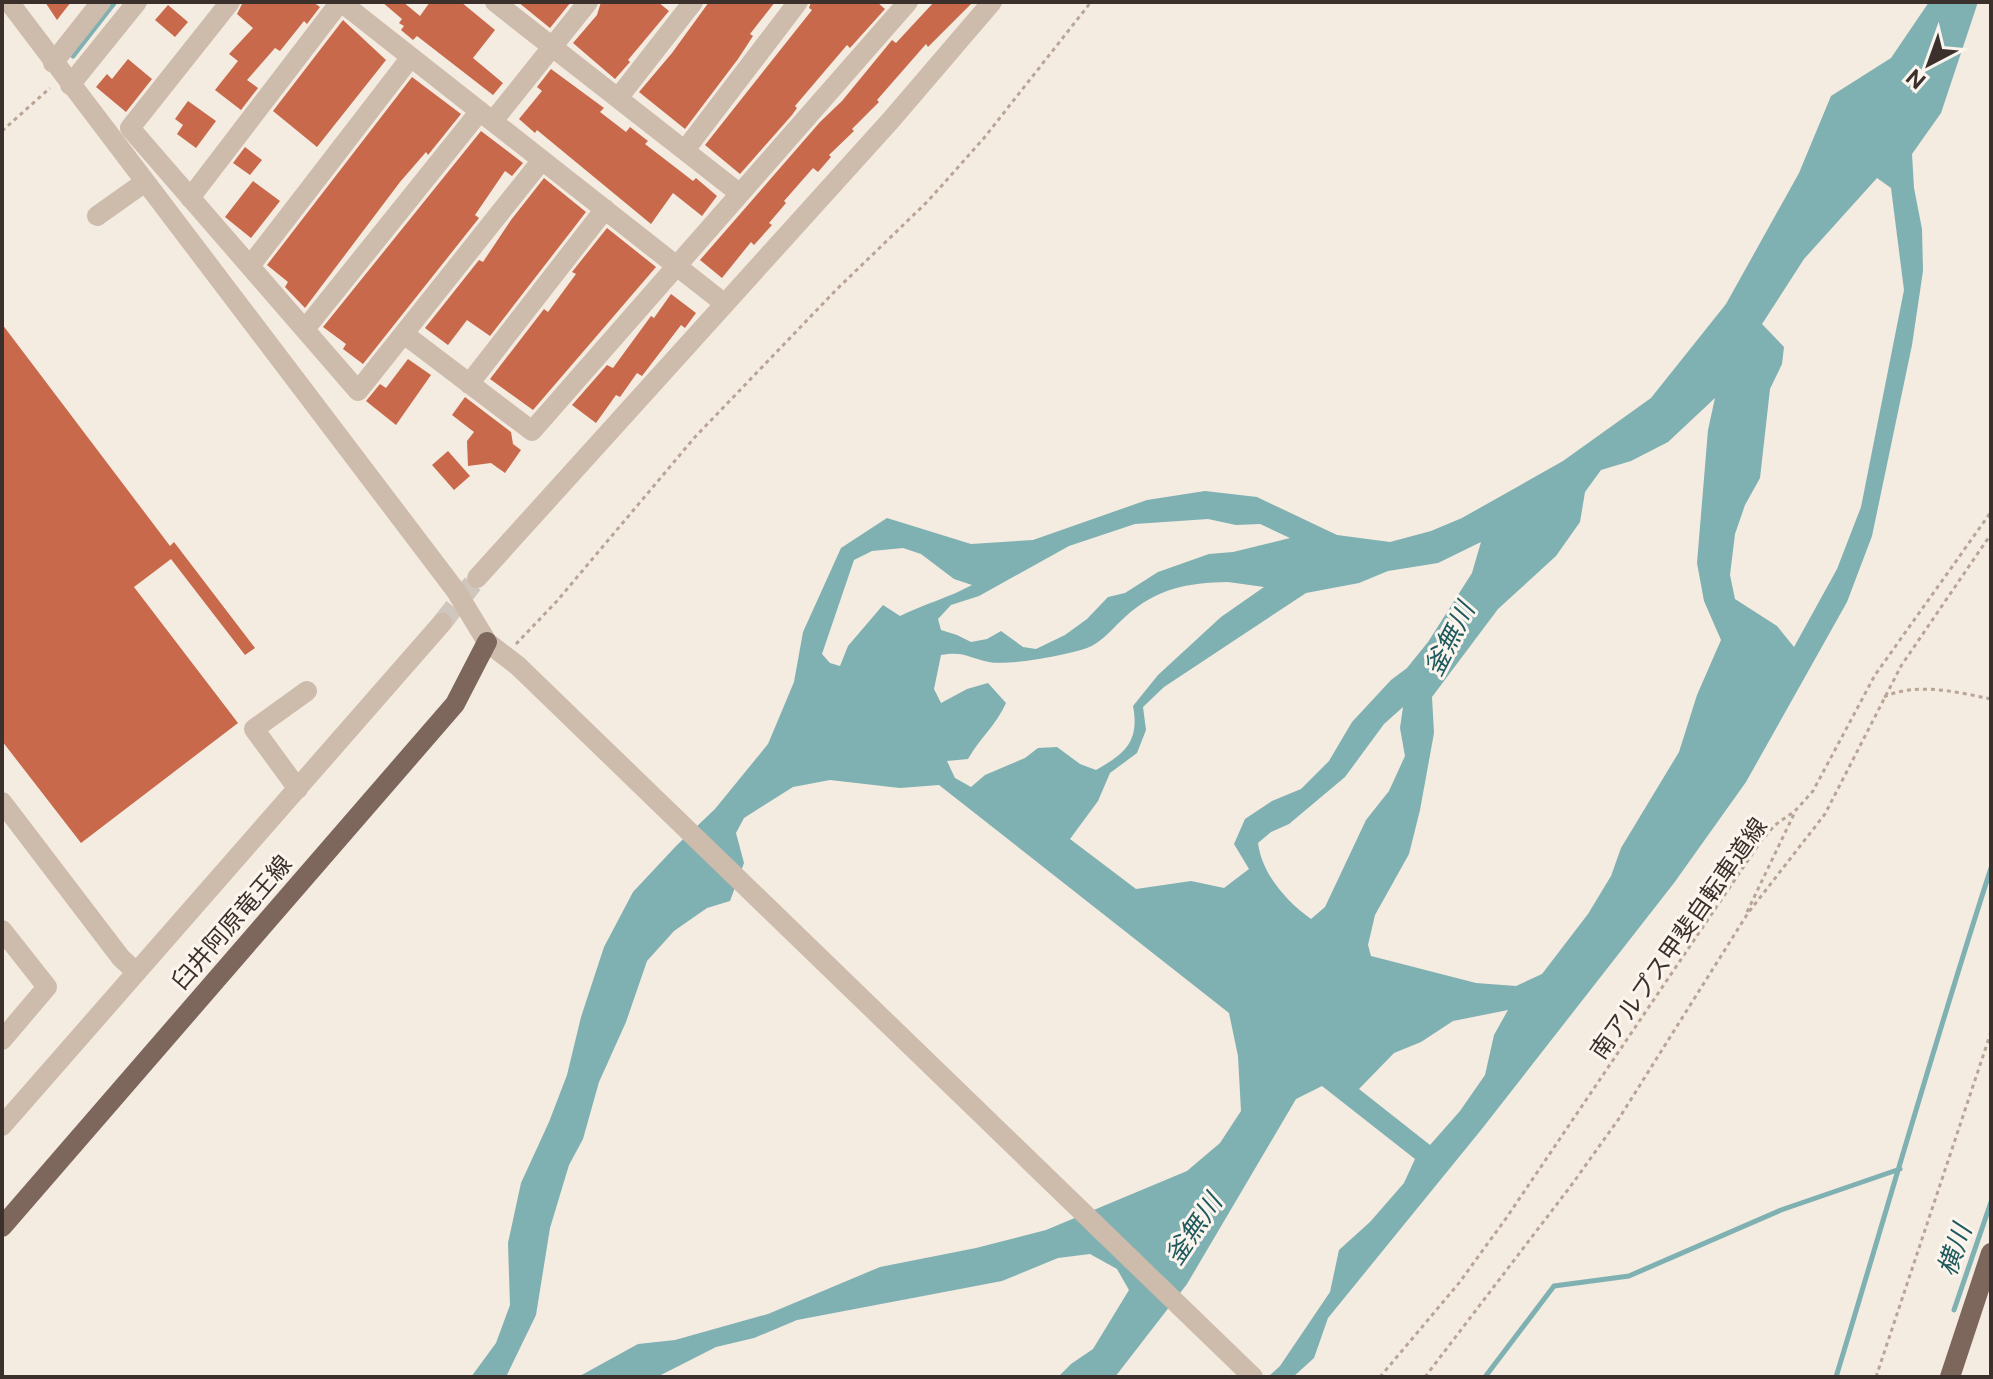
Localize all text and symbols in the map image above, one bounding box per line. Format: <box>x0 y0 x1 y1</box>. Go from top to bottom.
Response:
north arrow <box>1889 24 1969 104</box>
text: N <box>1901 64 1931 95</box>
water label: 釜無川 <box>1417 595 1482 681</box>
street label: 南アルプス甲斐自転車道線 <box>1584 812 1772 1064</box>
street label: 臼井阿原竜王線 <box>165 849 297 995</box>
water label: 釜無川 <box>1158 1186 1229 1270</box>
water label: 横川 <box>1931 1218 1978 1280</box>

